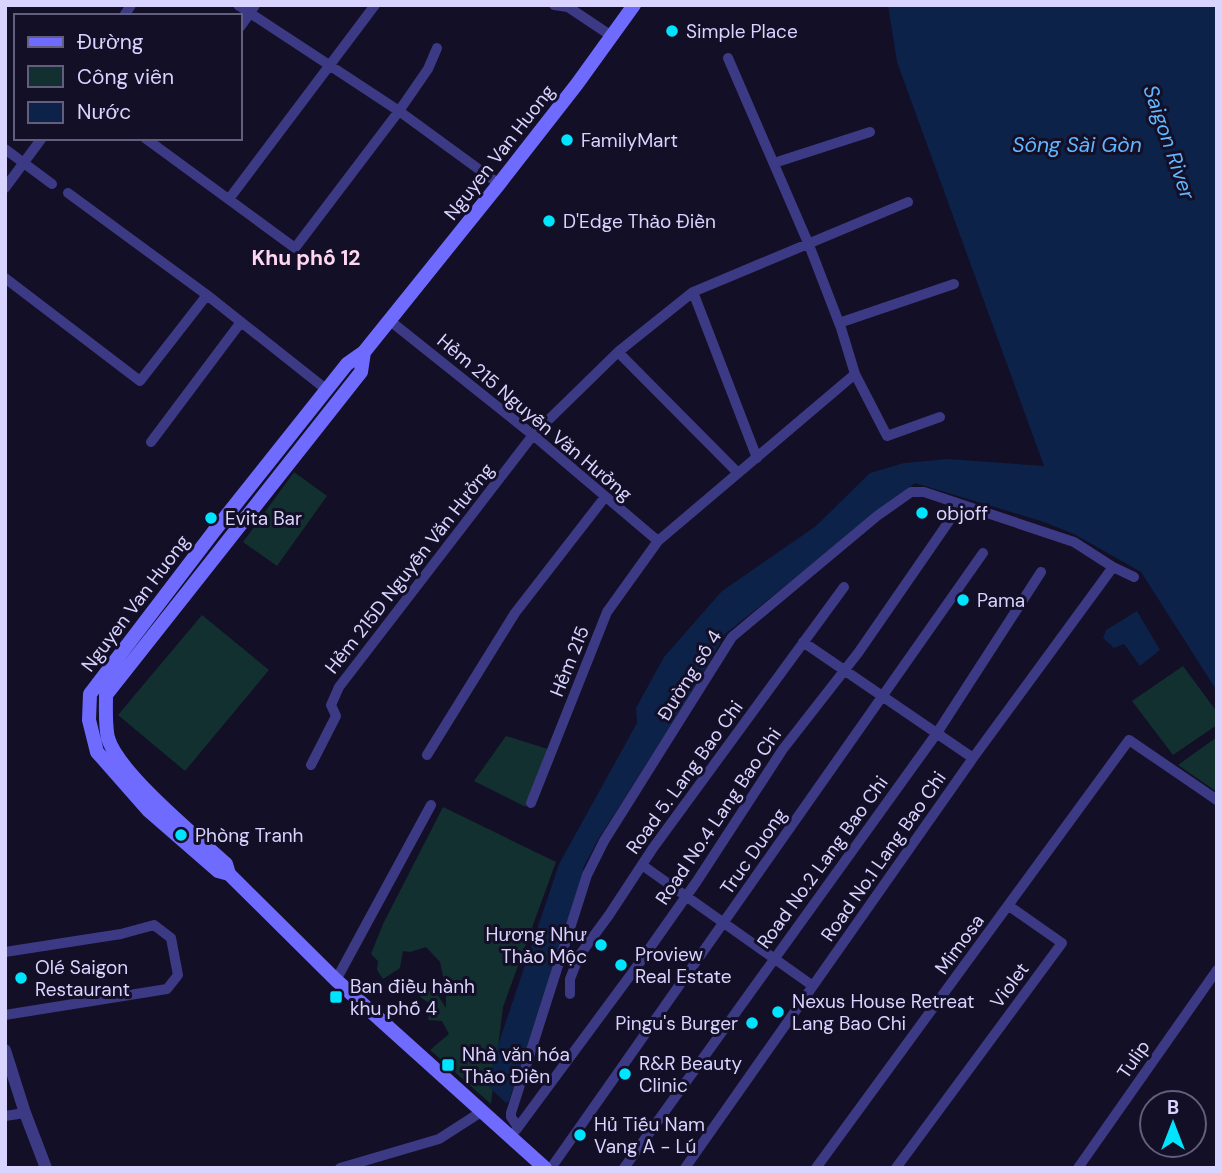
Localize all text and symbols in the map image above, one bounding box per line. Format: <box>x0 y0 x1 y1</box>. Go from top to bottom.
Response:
legend <box>14 14 242 140</box>
place label: Simple Place <box>686 19 798 44</box>
marker: Simple Place <box>664 23 680 39</box>
text: Đường <box>77 28 144 56</box>
text: Công viên <box>77 63 174 91</box>
street label: Nguyen Van Huong <box>439 79 560 225</box>
water label: Saigon River <box>1136 81 1202 204</box>
text: Nước <box>77 98 131 126</box>
place label: FamilyMart <box>581 128 678 153</box>
water label: Sông Sài Gòn <box>1012 131 1142 159</box>
marker: FamilyMart <box>559 132 575 148</box>
place label: D'Edge Thảo Điền <box>563 209 716 234</box>
marker: D'Edge Thảo Điền <box>541 213 557 229</box>
district label: Khu phố 12 <box>252 244 360 272</box>
street label: Hẻm 215 Nguyễn Văn Hưởng <box>432 328 638 507</box>
street label: Hẻm 215D Nguyễn Văn Hưởng <box>319 458 500 679</box>
place label: objoff <box>936 501 988 526</box>
marker: objoff <box>914 505 930 521</box>
place label: Evita Bar <box>225 506 302 531</box>
marker: Evita Bar <box>203 510 219 526</box>
street label: Nguyen Van Huong <box>76 529 195 677</box>
place label: Pama <box>977 588 1025 613</box>
marker: Pama <box>955 592 971 608</box>
street label: Hẻm 215 <box>544 622 595 700</box>
street label: Đường số 4 <box>652 625 727 725</box>
street label: Road 5. Lang Bao Chi <box>620 696 749 859</box>
street label: Road No.4 Lang Bao Chi <box>650 723 787 910</box>
street label: Road No.1 Lang Bao Chi <box>815 766 952 946</box>
street label: Road No.2 Lang Bao Chi <box>751 771 894 954</box>
street label: Truc Duong <box>714 803 793 899</box>
place label: Phòng Tranh <box>195 823 304 848</box>
marker: Phòng Tranh <box>173 827 189 843</box>
street label: Mimosa <box>929 909 990 979</box>
place label: Hương Như Thảo Mộc <box>486 922 587 969</box>
marker: Hương Như Thảo Mộc <box>593 937 609 953</box>
place label: Proview Real Estate <box>635 942 731 989</box>
place label: Olé Saigon Restaurant <box>35 955 130 1002</box>
marker: Proview Real Estate <box>613 957 629 973</box>
street label: Violet <box>984 957 1034 1013</box>
marker: Olé Saigon Restaurant <box>13 970 29 986</box>
place label: Ban điều hành khu phố 4 <box>350 974 475 1021</box>
marker: Ban điều hành khu phố 4 <box>328 989 344 1005</box>
place label: Nexus House Retreat Lang Bao Chi <box>792 989 974 1036</box>
marker: Nexus House Retreat Lang Bao Chi <box>770 1004 786 1020</box>
place label: Pingu's Burger <box>615 1011 738 1036</box>
marker: Pingu's Burger <box>744 1015 760 1031</box>
street label: Tulip <box>1111 1035 1155 1083</box>
place label: Nhà văn hóa Thảo Điền <box>462 1042 570 1089</box>
place label: R&R Beauty Clinic <box>639 1051 742 1098</box>
marker: Nhà văn hóa Thảo Điền <box>440 1057 456 1073</box>
marker: R&R Beauty Clinic <box>617 1066 633 1082</box>
north arrow <box>1138 1089 1208 1159</box>
text: B <box>1167 1095 1179 1120</box>
place label: Hủ Tiếu Nam Vang A - Lú <box>594 1112 705 1159</box>
marker: Hủ Tiếu Nam Vang A - Lú <box>572 1127 588 1143</box>

